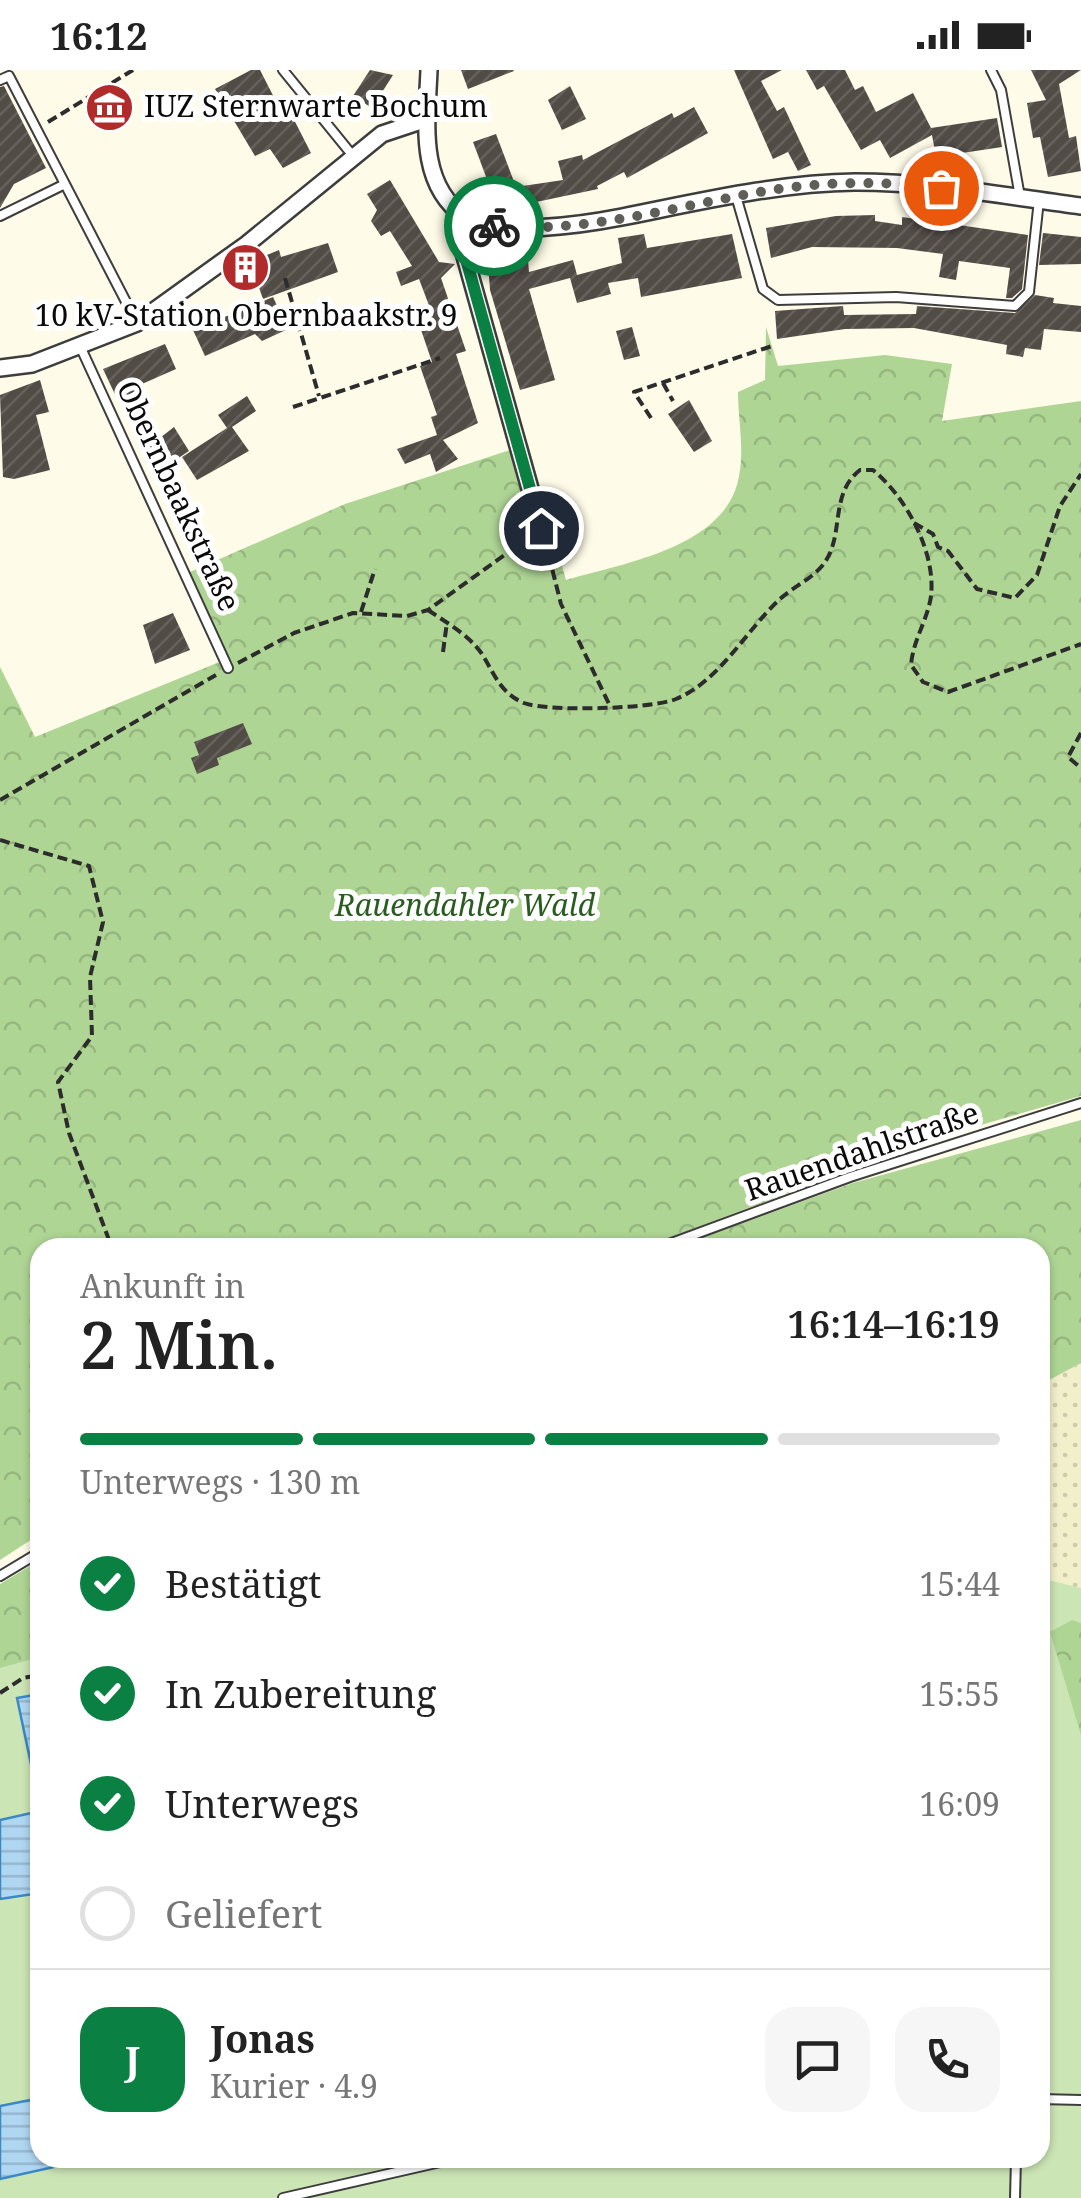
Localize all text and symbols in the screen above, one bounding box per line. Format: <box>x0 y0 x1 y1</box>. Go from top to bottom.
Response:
text: 16:12 <box>50 9 147 61</box>
museum icon: IUZ Sternwarte Bochum <box>83 81 135 133</box>
place label: IUZ Sternwarte Bochum <box>144 85 488 126</box>
pin <box>899 146 984 231</box>
icon: bag <box>914 161 969 216</box>
courier <box>444 176 544 276</box>
icon: bike <box>467 199 522 254</box>
building icon: 10 kV-Station Obernbaakstr. 9 <box>220 241 272 293</box>
place label: 10 kV-Station Obernbaakstr. 9 <box>34 294 458 335</box>
street label: Obernbaakstraße <box>108 373 251 617</box>
pin <box>499 486 584 571</box>
icon: home <box>514 501 569 556</box>
park label: Rauendahler Wald <box>334 884 596 925</box>
street label: Rauendahlstraße <box>739 1091 984 1210</box>
text: Ankunft in <box>80 1264 245 1307</box>
text: 16:14–16:19 <box>787 1297 1000 1349</box>
text: 2 Min. <box>80 1300 278 1388</box>
text: Unterwegs · 130 m <box>80 1460 360 1503</box>
icon: check <box>80 1556 135 1611</box>
text: Bestätigt <box>165 1557 321 1609</box>
text: 15:44 <box>919 1562 1000 1605</box>
icon: check <box>80 1666 135 1721</box>
text: In Zubereitung <box>165 1667 436 1719</box>
text: 15:55 <box>919 1672 1000 1715</box>
icon: check <box>80 1776 135 1831</box>
text: Unterwegs <box>165 1777 359 1829</box>
text: 16:09 <box>919 1782 1000 1825</box>
text: Geliefert <box>165 1887 322 1939</box>
button: chat <box>765 2007 870 2112</box>
button: phone <box>895 2007 1000 2112</box>
text: Jonas <box>210 2012 315 2064</box>
text: J <box>125 2033 140 2085</box>
text: Kurier · 4.9 <box>210 2064 378 2107</box>

